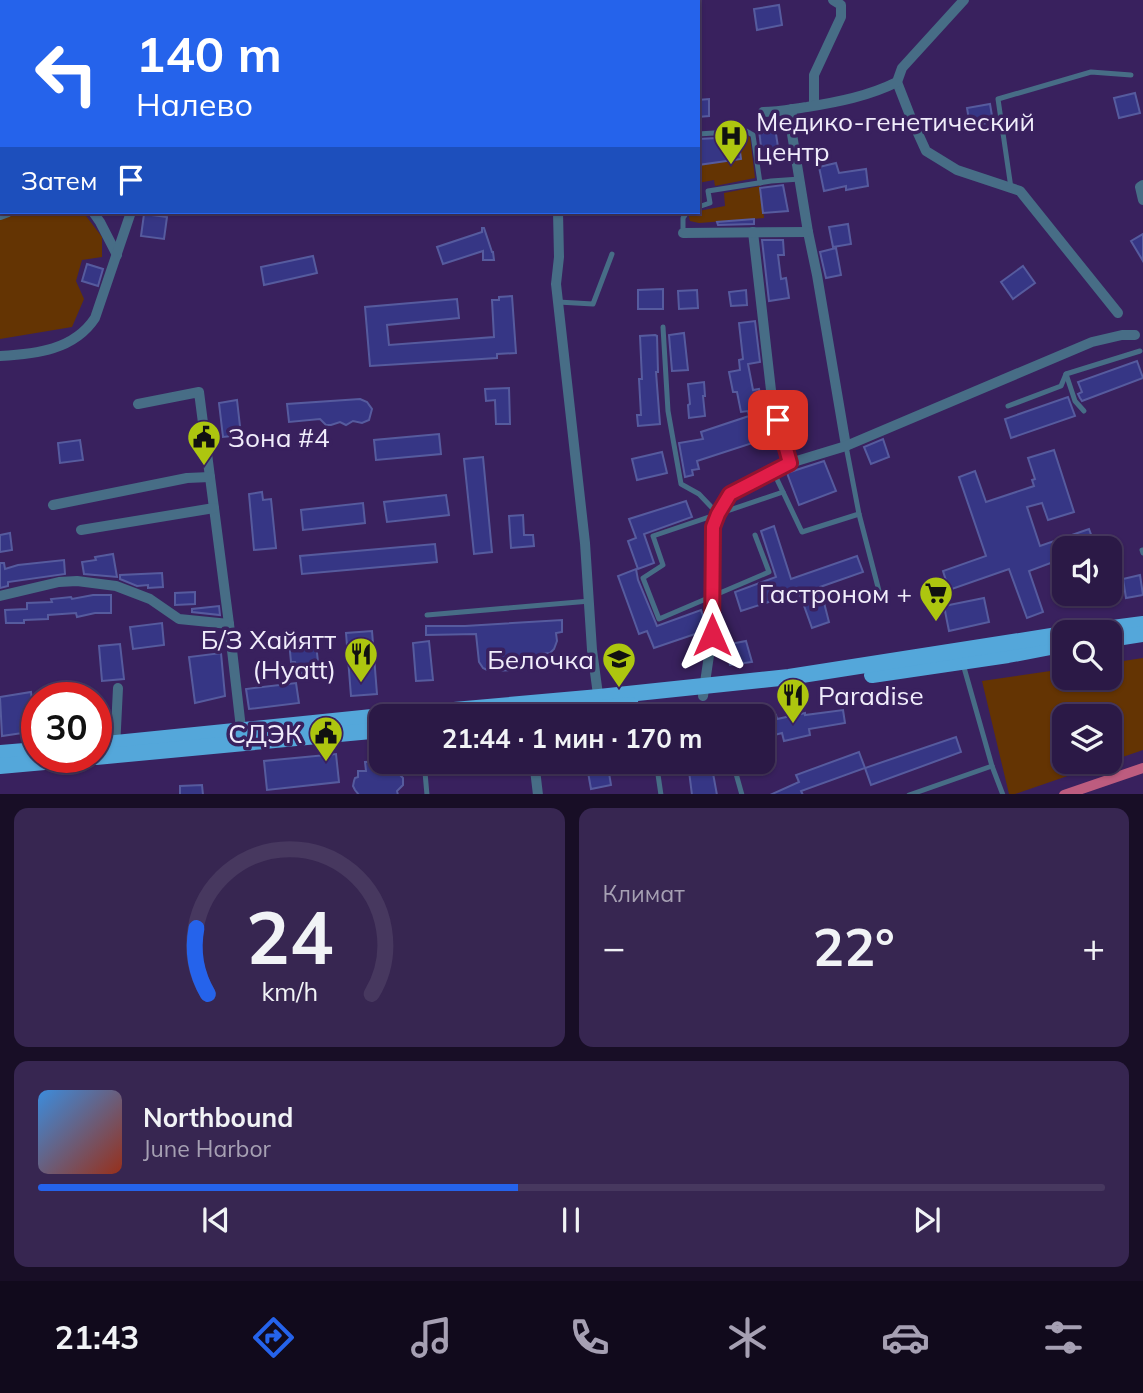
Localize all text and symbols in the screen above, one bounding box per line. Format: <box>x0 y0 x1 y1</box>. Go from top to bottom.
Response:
text: 140 m <box>136 23 282 84</box>
icon: left <box>21 28 112 119</box>
text: Налево <box>136 84 253 124</box>
place label: Медико-генетический центр <box>756 105 1035 168</box>
hospital icon: Медико-генетический центр <box>712 117 750 166</box>
icon: arrive <box>112 161 150 199</box>
text: Затем <box>21 164 98 197</box>
pin <box>748 390 808 450</box>
icon: arrive <box>759 401 797 439</box>
public building icon: Зона #4 <box>185 418 223 467</box>
place label: Зона #4 <box>228 421 329 454</box>
map controls <box>1052 536 1122 774</box>
button: sound <box>1052 536 1122 606</box>
supermarket icon: Гастроном + <box>917 574 955 623</box>
place label: Гастроном + <box>759 577 912 610</box>
position arrow <box>675 598 749 672</box>
button: search <box>1052 620 1122 690</box>
place label: Б/З Хайятт (Hyatt) <box>201 623 336 686</box>
restaurant icon: Б/З Хайятт (Hyatt) <box>342 635 380 684</box>
school or university icon: Белочка <box>600 640 638 689</box>
place label: Белочка <box>487 643 594 676</box>
restaurant icon: Paradise <box>774 676 812 725</box>
place label: Paradise <box>818 679 924 712</box>
speed limit sign: 30 <box>21 682 112 773</box>
button: layers <box>1052 704 1122 774</box>
public building icon: СДЭК <box>307 714 345 763</box>
place label: СДЭК <box>228 717 302 750</box>
text: 21:44 · 1 мин · 170 m <box>442 722 702 755</box>
text: Климат <box>603 879 685 908</box>
text: 24 <box>246 891 333 982</box>
text: 22° <box>813 914 895 979</box>
text: − <box>603 923 625 971</box>
text: + <box>1082 923 1105 971</box>
text: km/h <box>261 975 318 1006</box>
text: Northbound <box>143 1101 293 1134</box>
text: June Harbor <box>143 1134 271 1163</box>
icon: previous <box>197 1201 235 1239</box>
icon: pause <box>552 1201 590 1239</box>
icon: next <box>908 1201 946 1239</box>
icon: directions <box>249 1313 298 1362</box>
icon: music <box>407 1313 456 1362</box>
icon: phone <box>565 1313 614 1362</box>
icon: climate <box>723 1313 772 1362</box>
icon: car <box>881 1313 930 1362</box>
icon: filters <box>1039 1313 1088 1362</box>
text: 21:43 <box>55 1317 139 1357</box>

